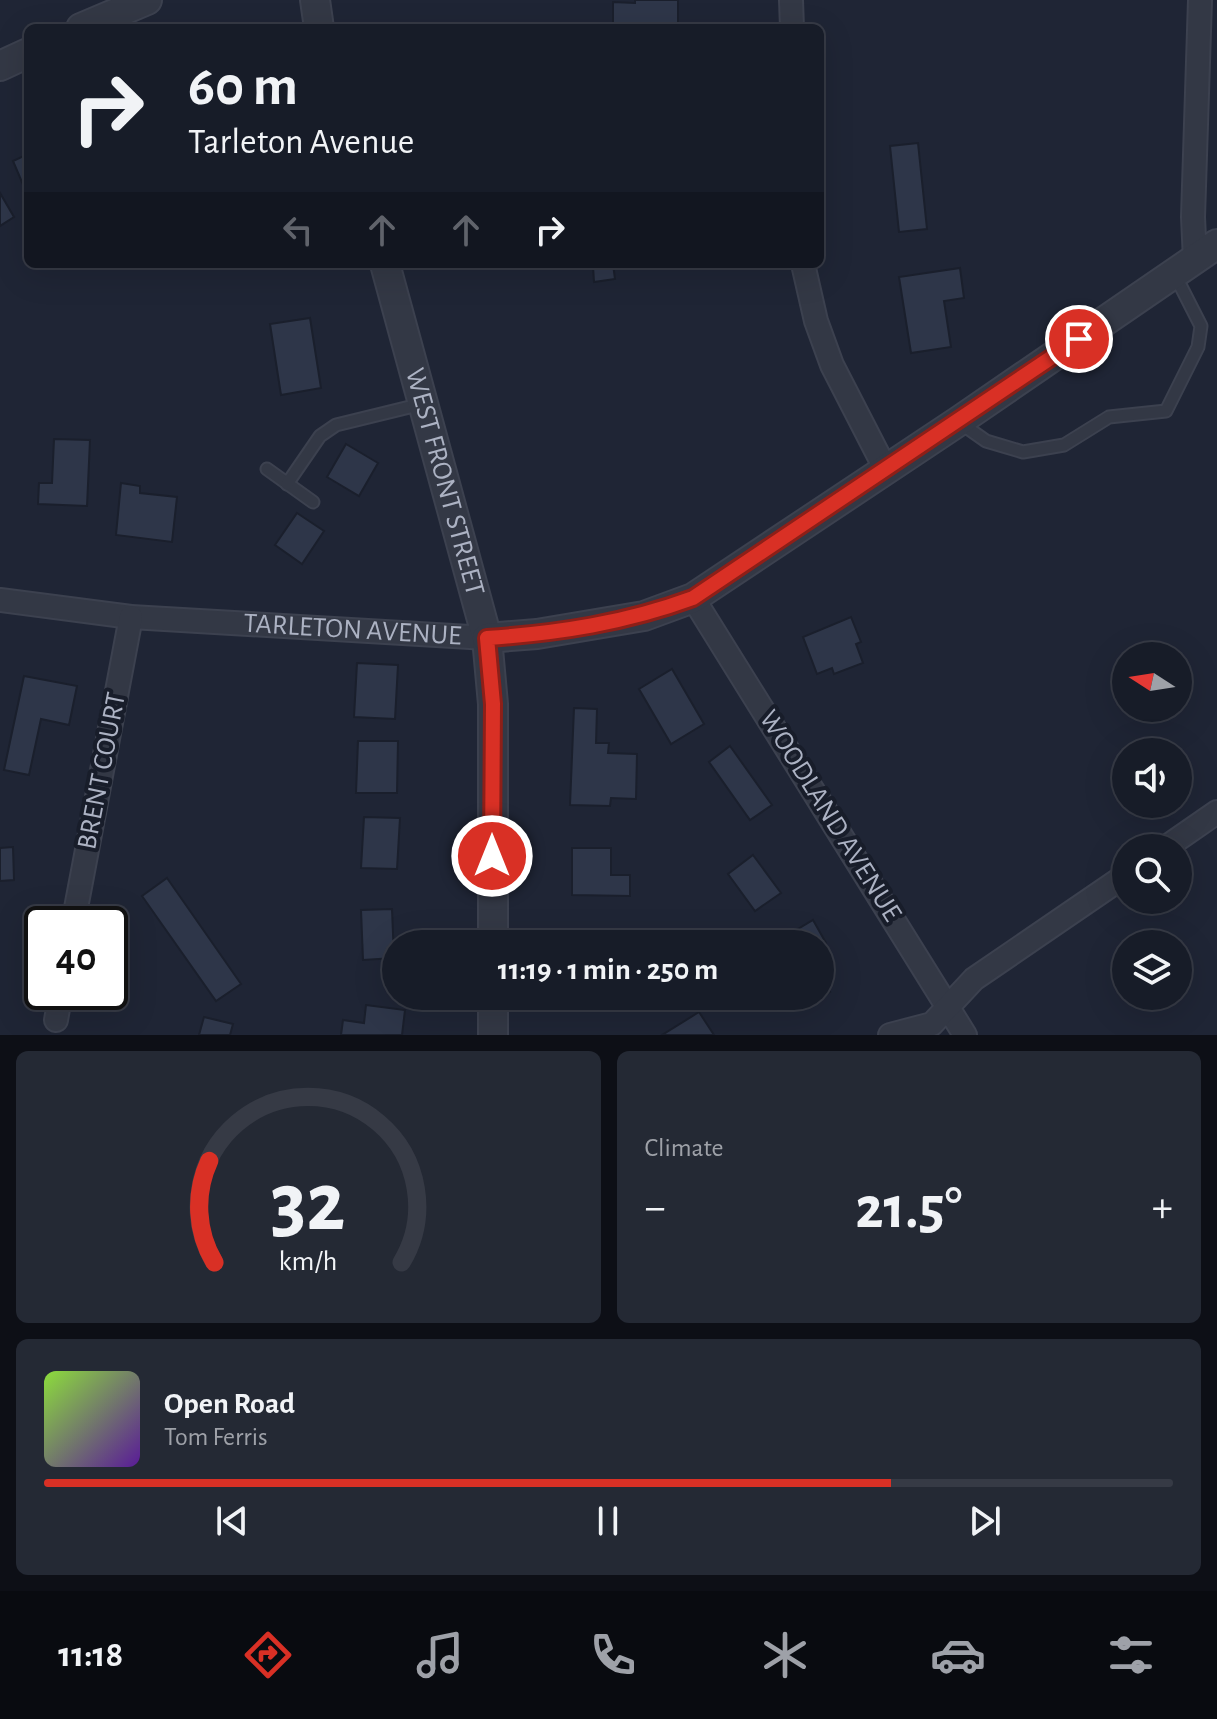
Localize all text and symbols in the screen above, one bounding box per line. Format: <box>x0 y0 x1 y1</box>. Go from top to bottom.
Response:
icon: right <box>56 56 160 160</box>
text: 60 m <box>188 59 298 115</box>
text: Tarleton Avenue <box>188 124 414 160</box>
icon: left <box>276 208 320 252</box>
icon: ahead <box>360 208 404 252</box>
icon: ahead <box>444 208 488 252</box>
icon: right <box>528 208 572 252</box>
pin <box>1045 305 1113 373</box>
icon: arrive <box>1057 317 1101 361</box>
street label: WEST FRONT STREET <box>400 365 489 599</box>
street label: TARLETON AVENUE <box>243 610 462 650</box>
north arrow <box>1112 642 1192 722</box>
map controls <box>1112 642 1192 1010</box>
street label: BRENT COURT <box>73 690 131 852</box>
street label: WOODLAND AVENUE <box>754 706 906 926</box>
button: sound <box>1112 738 1192 818</box>
position arrow <box>450 814 534 898</box>
button: search <box>1112 834 1192 914</box>
speed limit sign: 40 <box>24 906 128 1010</box>
button: layers <box>1112 930 1192 1010</box>
text: 11:19 · 1 min · 250 m <box>498 955 718 985</box>
text: Climate <box>645 1135 723 1161</box>
text: 32 <box>271 1162 346 1246</box>
text: 21.5° <box>855 1179 962 1239</box>
text: − <box>645 1186 666 1230</box>
text: + <box>1152 1186 1173 1230</box>
text: km/h <box>279 1247 338 1276</box>
text: Open Road <box>164 1389 295 1419</box>
text: Tom Ferris <box>164 1424 268 1450</box>
icon: previous <box>210 1499 254 1543</box>
icon: pause <box>586 1499 630 1543</box>
icon: next <box>963 1499 1007 1543</box>
icon: directions <box>240 1627 296 1683</box>
icon: music <box>412 1627 468 1683</box>
icon: phone <box>585 1627 641 1683</box>
icon: climate <box>757 1627 813 1683</box>
icon: car <box>930 1627 986 1683</box>
icon: filters <box>1103 1627 1159 1683</box>
text: 11:18 <box>58 1637 123 1673</box>

